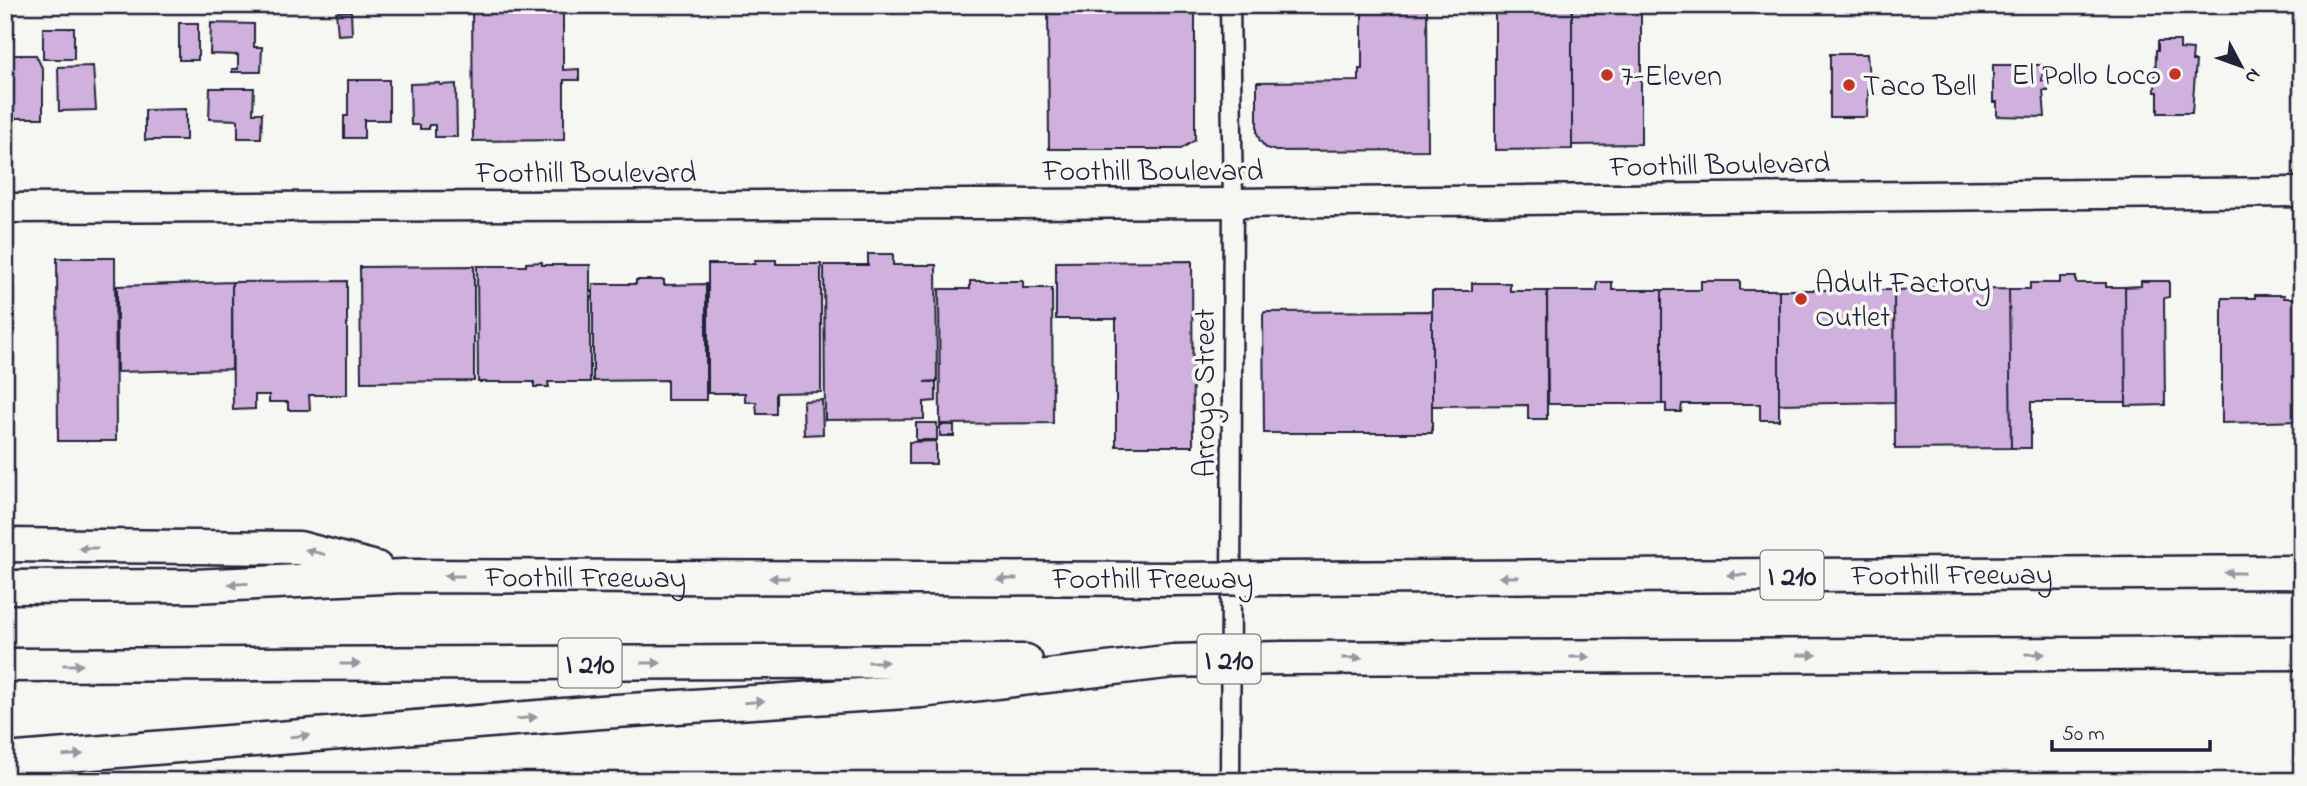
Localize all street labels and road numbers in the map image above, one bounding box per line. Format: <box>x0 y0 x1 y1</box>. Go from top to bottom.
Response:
street label: Foothill Boulevard <box>1608 143 1831 191</box>
street label: Foothill Boulevard <box>1042 151 1263 195</box>
street label: Foothill Boulevard <box>475 153 696 197</box>
street label: Arroyo Street <box>1185 309 1229 477</box>
road number: I 210 <box>1760 550 1824 600</box>
street label: Foothill Freeway <box>1850 554 2053 600</box>
street label: Foothill Freeway <box>484 557 686 602</box>
street label: Foothill Freeway <box>1051 559 1254 603</box>
road number: I 210 <box>1198 634 1260 684</box>
road number: I 210 <box>558 638 622 688</box>

